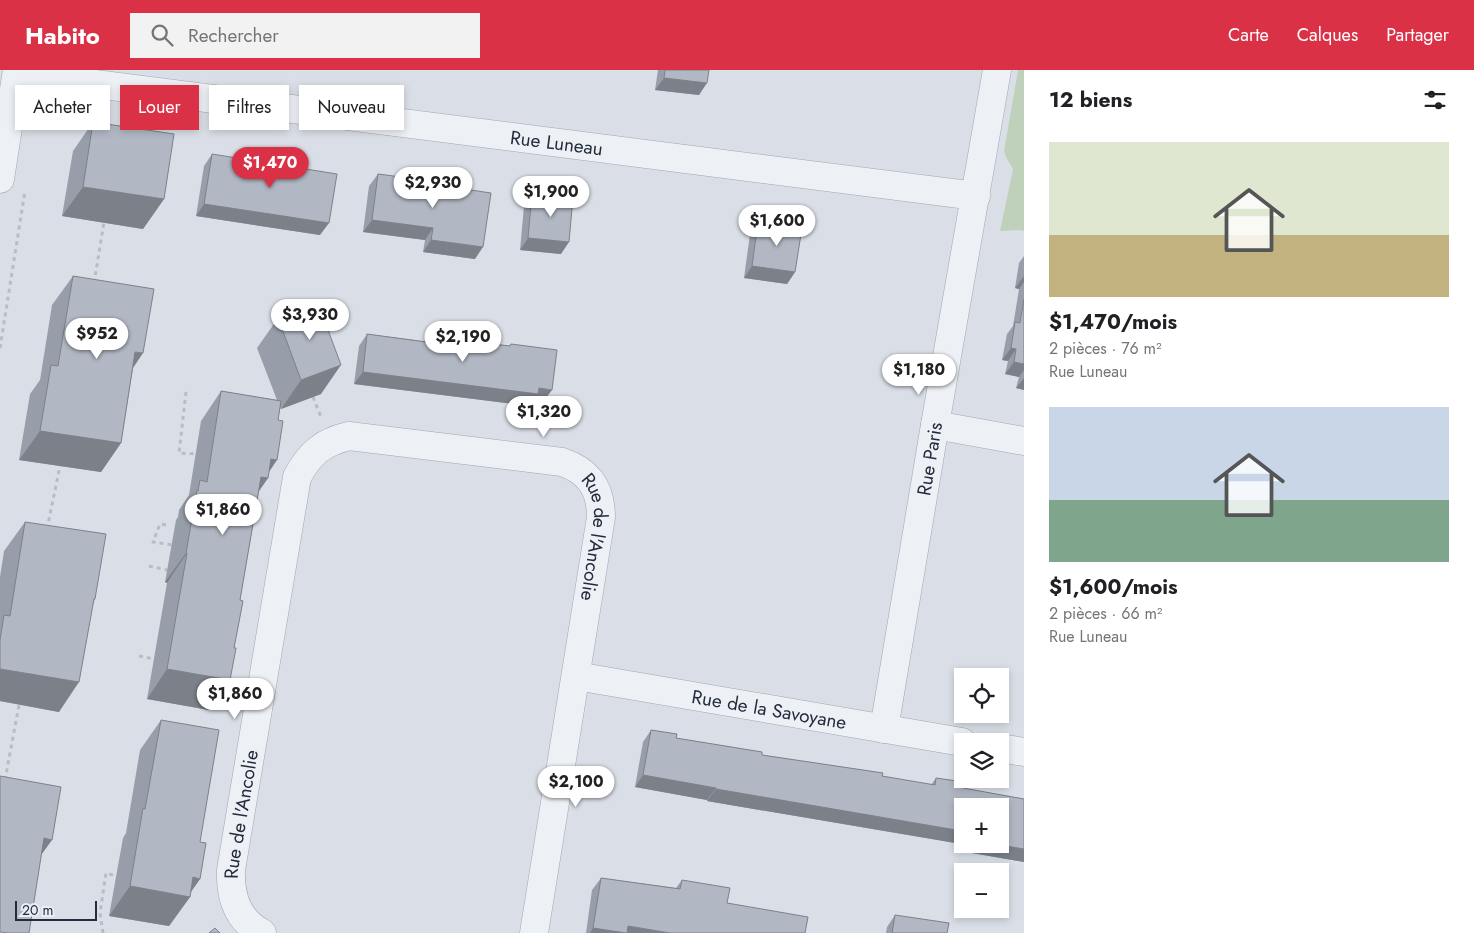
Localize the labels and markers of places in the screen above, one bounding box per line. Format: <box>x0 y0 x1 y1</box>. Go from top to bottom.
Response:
pin: $1,470 <box>229 146 311 189</box>
pin: $2,930 <box>392 166 474 209</box>
pin: $1,900 <box>510 176 592 218</box>
pin: $1,600 <box>736 204 818 247</box>
pin: $3,930 <box>269 298 351 341</box>
pin: $952 <box>67 318 127 360</box>
pin: $2,190 <box>422 320 504 363</box>
pin: $1,180 <box>878 354 960 396</box>
pin: $1,320 <box>503 396 585 438</box>
pin: $1,860 <box>182 494 264 536</box>
pin: $1,860 <box>194 678 276 720</box>
pin: $2,100 <box>535 766 617 808</box>

